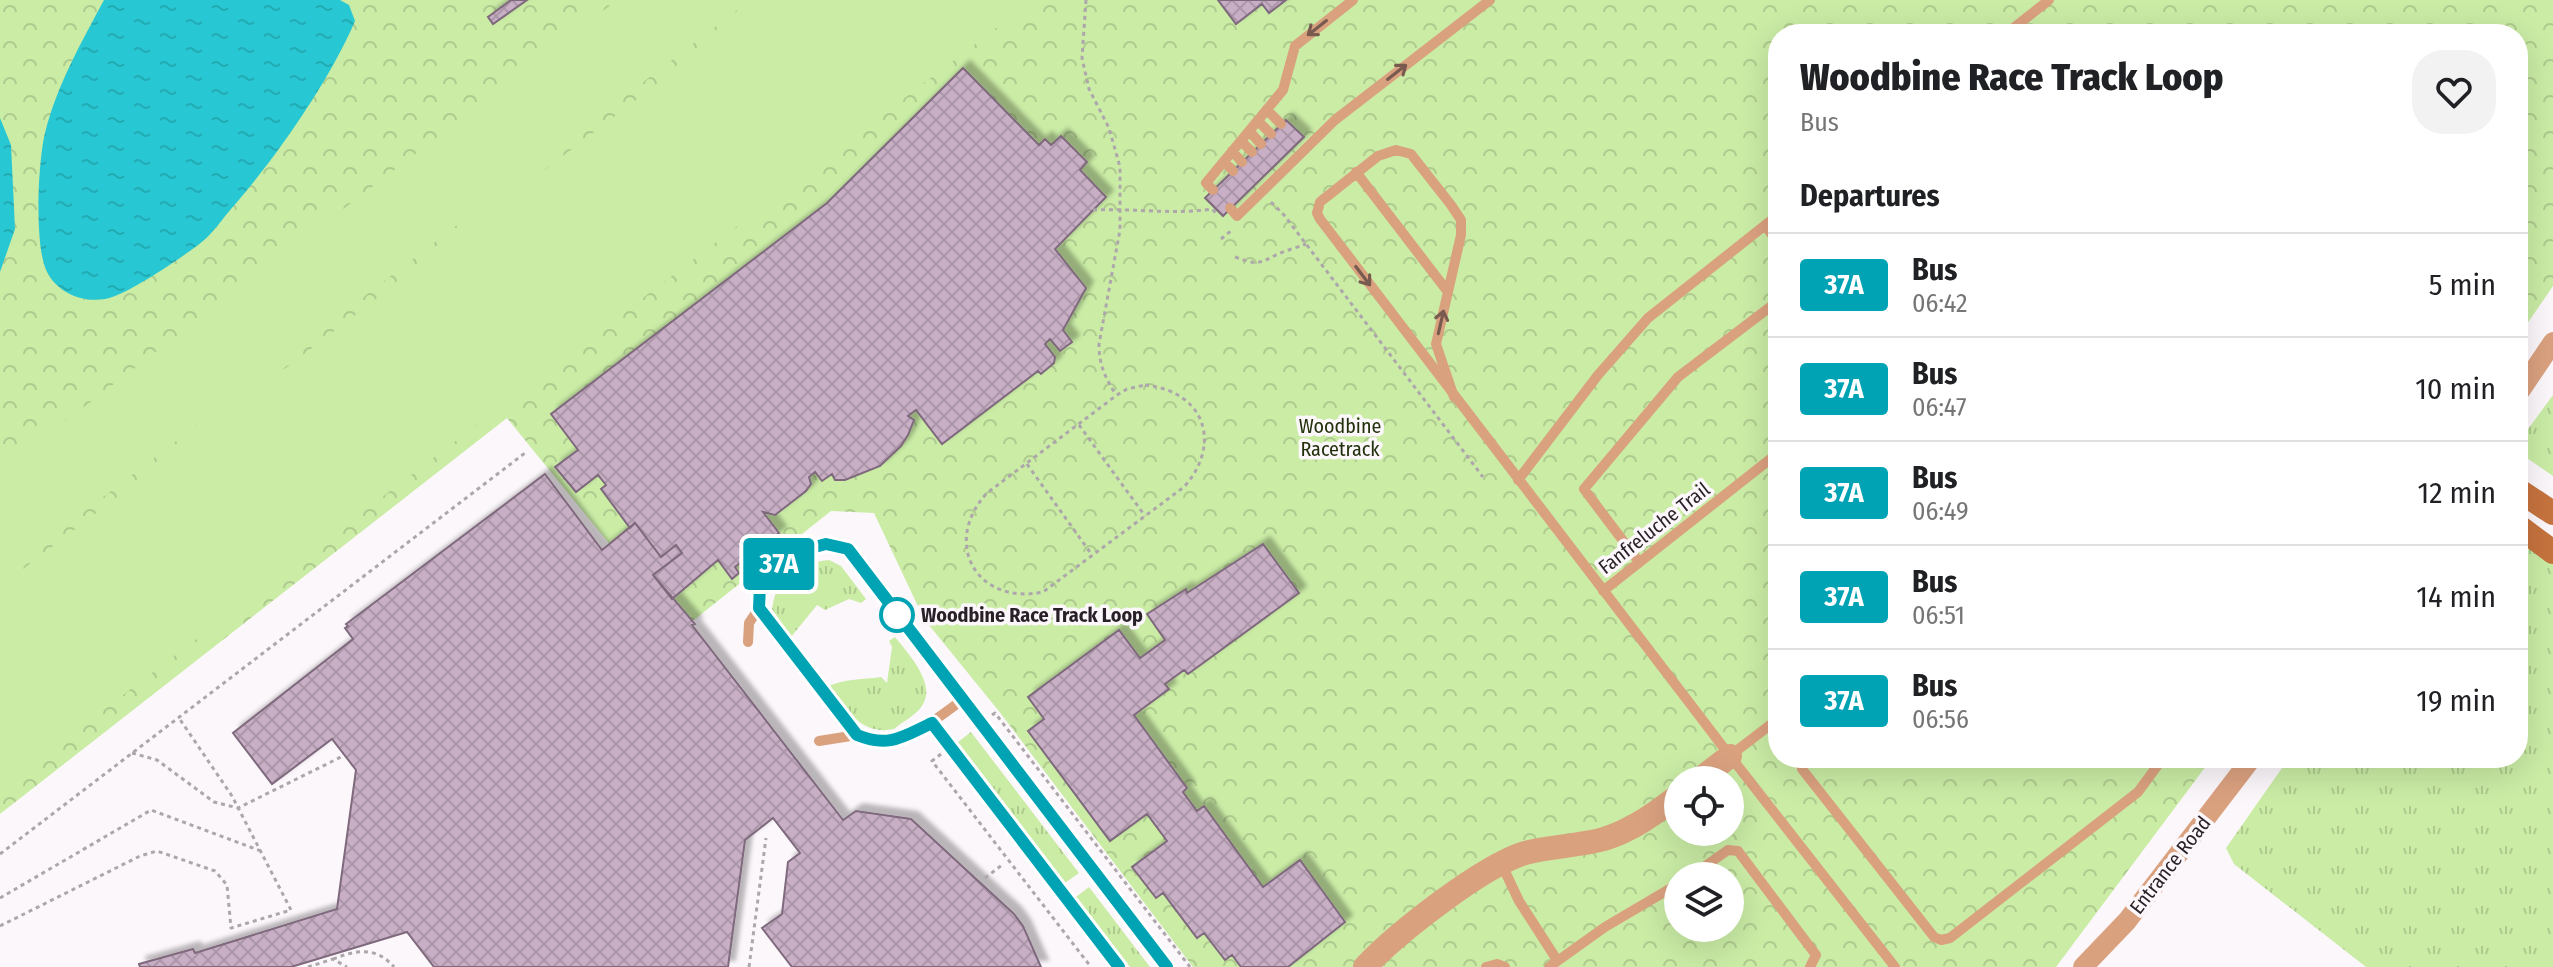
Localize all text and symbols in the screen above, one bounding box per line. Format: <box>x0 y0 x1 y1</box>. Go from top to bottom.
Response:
one-way arrow <box>1307 20 1328 37</box>
button: heart <box>2412 50 2496 134</box>
text: Woodbine Race Track Loop <box>1800 54 2223 100</box>
one-way arrow <box>1386 64 1407 81</box>
text: Bus <box>1800 107 1839 138</box>
text: Departures <box>1800 178 1940 214</box>
text: Bus <box>1912 252 1957 288</box>
one-way arrow <box>1355 265 1372 286</box>
text: 5 min <box>2429 267 2496 303</box>
text: 37A <box>1824 268 1864 301</box>
text: 06:42 <box>1912 288 1968 319</box>
one-way arrow <box>1435 310 1450 336</box>
text: Bus <box>1912 356 1957 392</box>
text: 10 min <box>2415 371 2496 407</box>
text: 37A <box>1824 372 1864 405</box>
text: 06:47 <box>1912 392 1966 423</box>
park label: Woodbine Racetrack <box>1299 414 1381 461</box>
text: Bus <box>1912 460 1957 496</box>
text: 12 min <box>2418 475 2496 511</box>
text: 37A <box>1824 476 1864 509</box>
street label: Fanfreluche Trail <box>1593 477 1715 579</box>
text: 06:49 <box>1912 496 1969 527</box>
line badge: 37A <box>733 538 825 590</box>
text: 37A <box>759 547 799 580</box>
text: Bus <box>1912 564 1957 600</box>
text: 14 min <box>2416 579 2496 615</box>
text: 37A <box>1824 580 1864 613</box>
marker: Woodbine Race Track Loop <box>880 598 914 632</box>
text: 06:51 <box>1912 600 1965 631</box>
place label: Woodbine Race Track Loop <box>921 603 1143 627</box>
text: Bus <box>1912 668 1957 704</box>
text: 19 min <box>2416 683 2496 719</box>
text: 37A <box>1824 684 1864 717</box>
text: 06:56 <box>1912 704 1969 735</box>
map controls <box>1664 766 1744 942</box>
button: locate <box>1664 766 1744 846</box>
street label: Entrance Road <box>2124 811 2216 919</box>
button: layers <box>1664 862 1744 942</box>

